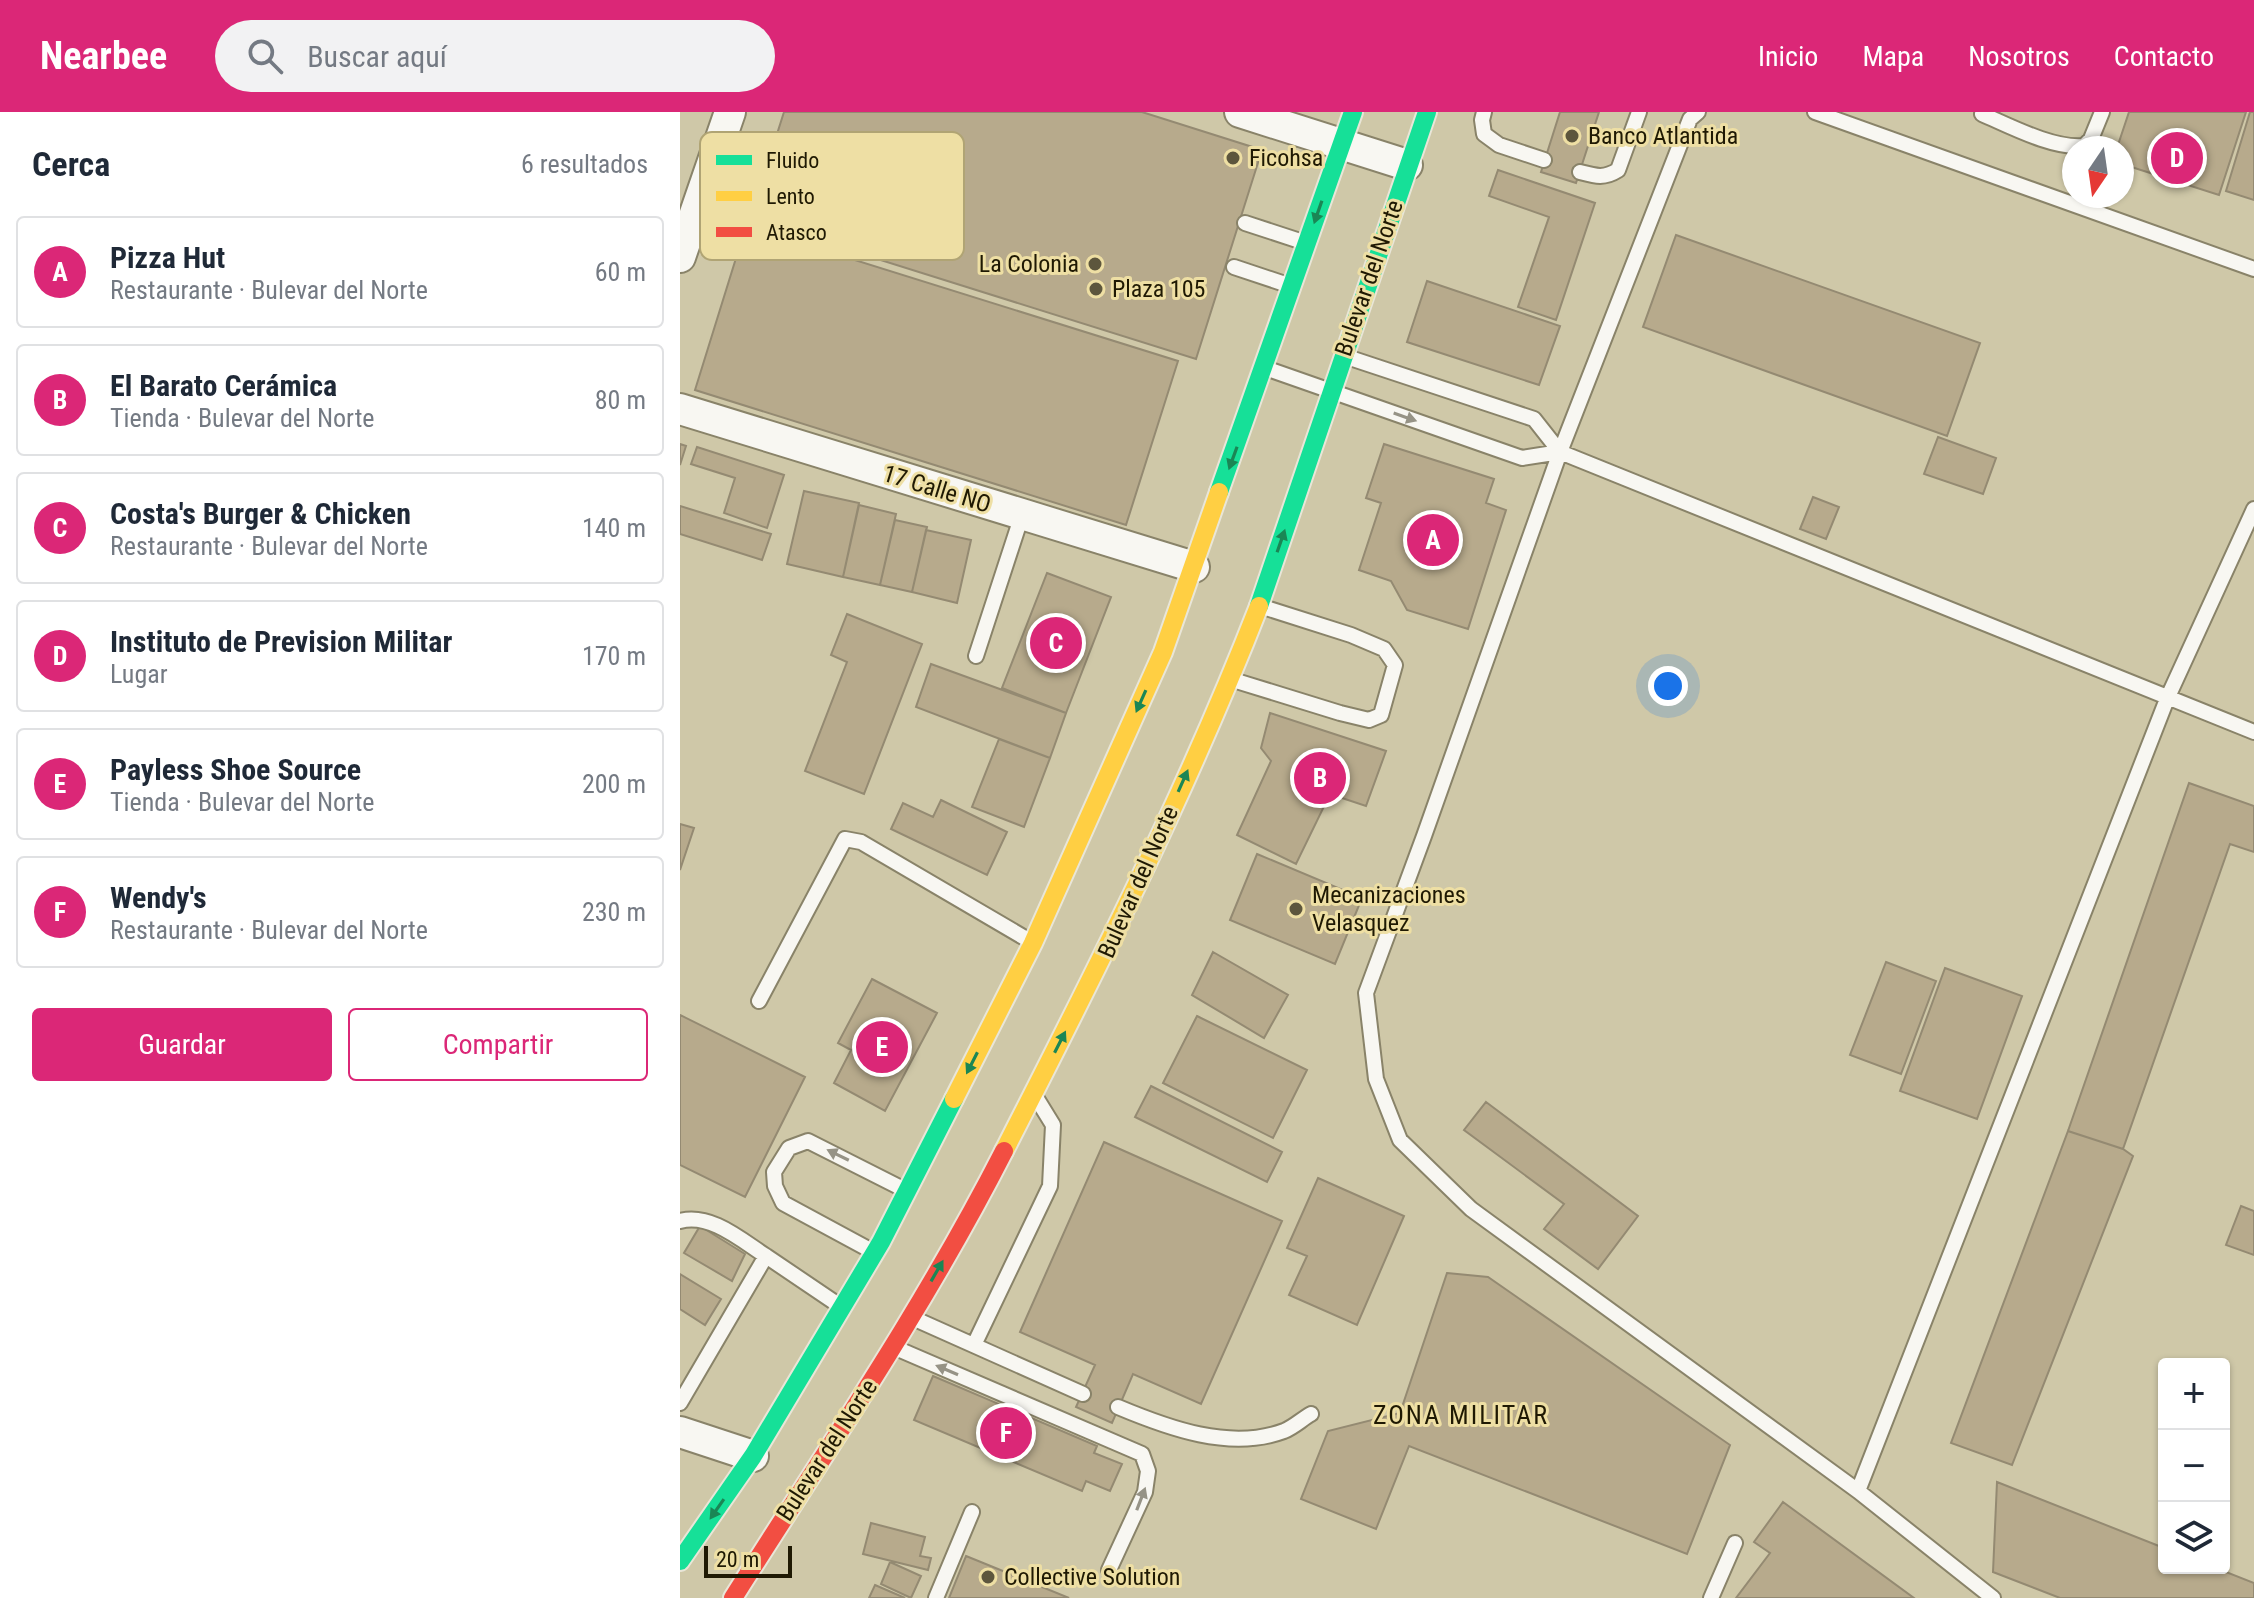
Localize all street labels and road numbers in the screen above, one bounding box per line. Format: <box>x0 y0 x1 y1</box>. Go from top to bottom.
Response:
street label: Bulevar del Norte <box>1329 196 1409 360</box>
street label: 17 Calle NO <box>880 459 994 519</box>
street label: Bulevar del Norte <box>1092 802 1184 962</box>
street label: Bulevar del Norte <box>771 1374 883 1526</box>

